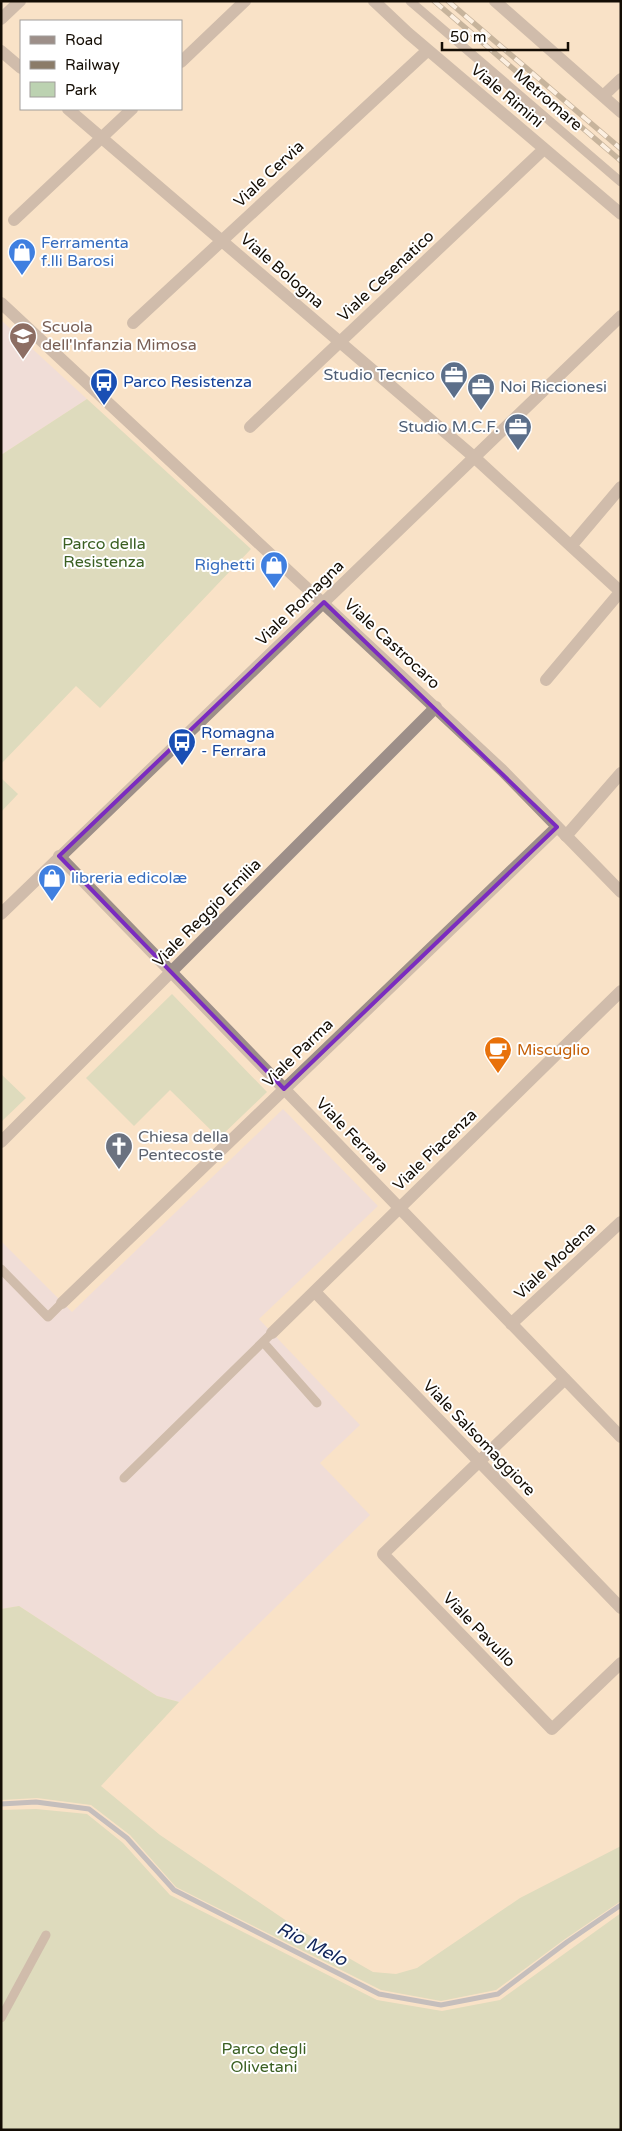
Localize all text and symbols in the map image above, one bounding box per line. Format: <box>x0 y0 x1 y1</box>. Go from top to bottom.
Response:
legend <box>20 20 182 110</box>
scale bar <box>442 20 568 52</box>
text: 50 m <box>450 28 487 46</box>
text: Road <box>65 31 103 49</box>
text: Railway <box>65 56 120 74</box>
street label: Viale Rimini <box>467 60 547 132</box>
street label: Metromare <box>509 65 587 135</box>
text: Park <box>65 81 97 99</box>
street label: Viale Cervia <box>230 136 308 212</box>
street label: Viale Cesenatico <box>334 226 438 326</box>
street label: Viale Bologna <box>236 229 328 313</box>
place label: Ferramenta f.lli Barosi <box>41 233 129 271</box>
shop icon: Ferramenta f.lli Barosi <box>7 237 37 276</box>
place label: Scuola dell'Infanzia Mimosa <box>42 317 197 355</box>
school or university icon: Scuola dell'Infanzia Mimosa <box>8 321 38 360</box>
office icon: Studio Tecnico <box>439 360 469 399</box>
place label: Studio Tecnico <box>323 365 435 385</box>
bus stop icon: Parco Resistenza <box>89 367 119 406</box>
place label: Parco Resistenza <box>123 372 252 392</box>
office icon: Noi Riccionesi <box>466 372 496 411</box>
place label: Noi Riccionesi <box>500 377 607 397</box>
office icon: Studio M.C.F. <box>503 412 533 451</box>
place label: Studio M.C.F. <box>398 417 499 437</box>
park label: Parco della Resistenza <box>62 534 146 572</box>
shop icon: Righetti <box>259 550 289 589</box>
place label: Righetti <box>195 555 255 575</box>
street label: Viale Romagna <box>252 556 348 650</box>
street label: Viale Castrocaro <box>340 594 444 694</box>
place label: Romagna - Ferrara <box>201 723 275 761</box>
bus stop icon: Romagna - Ferrara <box>167 727 197 766</box>
street label: Viale Reggio Emilia <box>149 855 265 971</box>
shop icon: libreria edicolæ <box>37 863 67 902</box>
place label: libreria edicolæ <box>71 868 187 888</box>
street label: Viale Parma <box>259 1014 337 1092</box>
cafe icon: Miscuglio <box>483 1035 513 1074</box>
place label: Miscuglio <box>517 1040 590 1060</box>
street label: Viale Ferrara <box>312 1094 392 1176</box>
street label: Viale Piacenza <box>389 1105 481 1195</box>
place label: Chiesa della Pentecoste <box>138 1127 229 1165</box>
church icon: Chiesa della Pentecoste <box>104 1131 134 1170</box>
street label: Viale Modena <box>510 1218 600 1304</box>
street label: Viale Salsomaggiore <box>418 1376 540 1500</box>
street label: Viale Pavullo <box>438 1588 520 1672</box>
water label: Rio Melo <box>273 1917 352 1971</box>
park label: Parco degli Olivetani <box>222 2039 306 2077</box>

